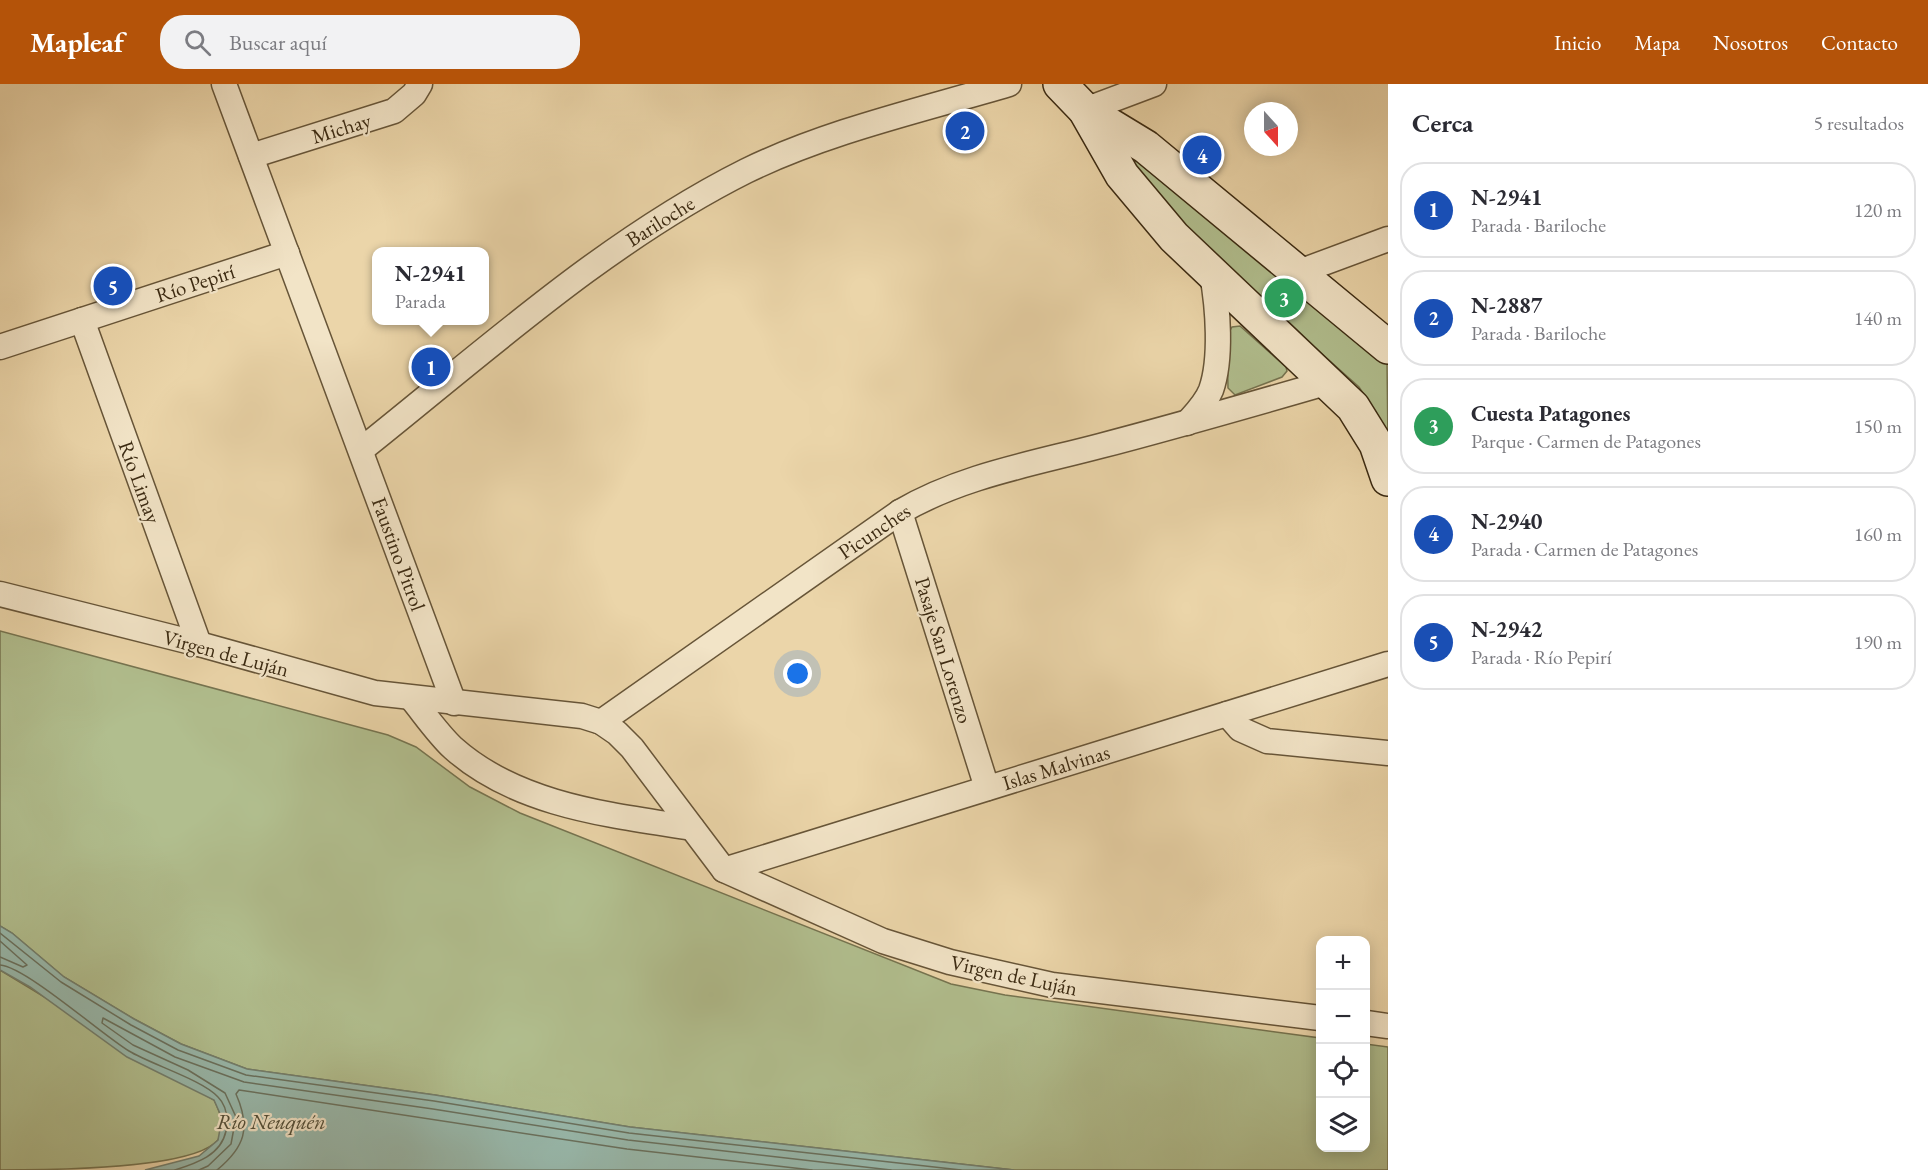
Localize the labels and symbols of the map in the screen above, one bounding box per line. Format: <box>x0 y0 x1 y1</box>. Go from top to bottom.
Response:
north arrow <box>1244 102 1298 156</box>
street label: Michay <box>308 106 375 150</box>
pin: 2 <box>946 108 984 154</box>
pin: 4 <box>1182 132 1222 178</box>
street label: Bariloche <box>621 189 699 253</box>
street label: Río Pepirí <box>152 257 239 308</box>
pin: 5 <box>94 264 132 308</box>
pin: 3 <box>1264 276 1304 320</box>
pin: 1 <box>412 344 450 390</box>
street label: Río Limay <box>113 437 168 528</box>
street label: Faustino Pitrol <box>366 493 432 615</box>
street label: Picunches <box>833 497 916 565</box>
street label: Pasaje San Lorenzo <box>909 574 979 726</box>
street label: Virgen de Luján <box>160 623 292 683</box>
your location <box>783 659 812 688</box>
street label: Islas Malvinas <box>999 738 1113 796</box>
street label: Virgen de Luján <box>948 948 1080 1002</box>
water label: Río Neuquén <box>216 1107 326 1136</box>

